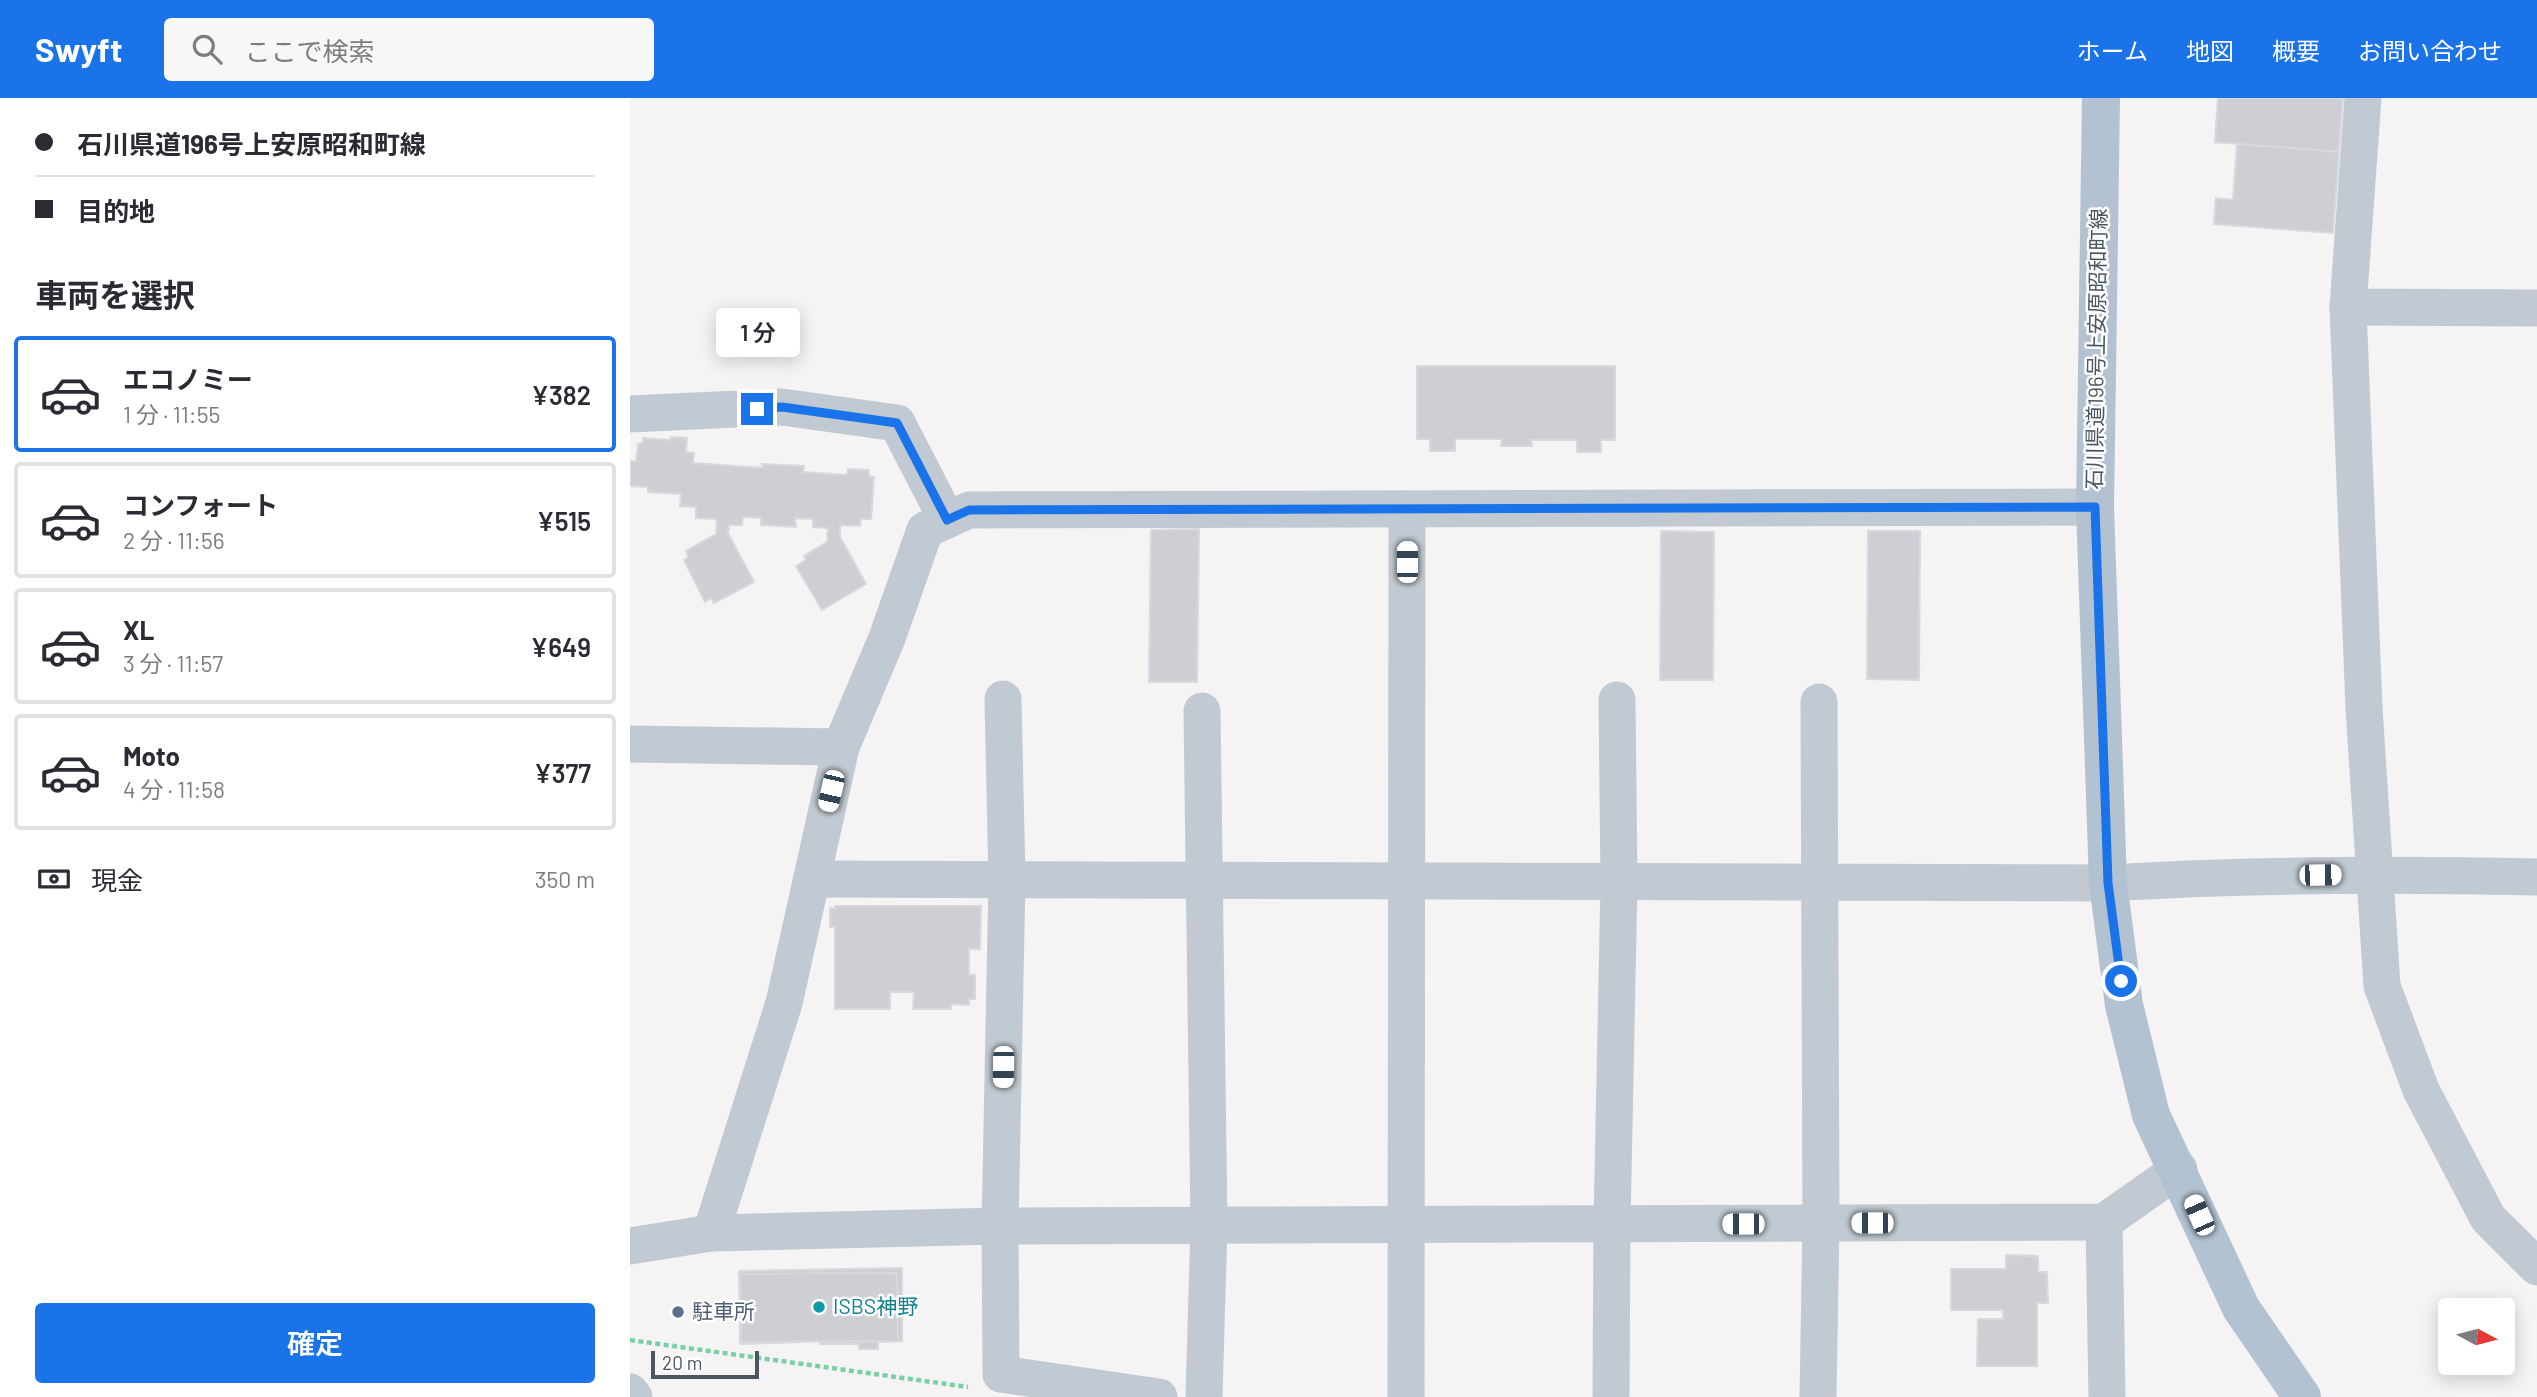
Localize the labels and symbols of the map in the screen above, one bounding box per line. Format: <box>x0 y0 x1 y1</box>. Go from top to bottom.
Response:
street label: 石川県道196号上安原昭和町線 <box>2081 208 2110 490</box>
callout: 1 分 <box>715 308 799 356</box>
route end <box>741 393 773 425</box>
car <box>1397 541 1418 583</box>
car <box>817 768 846 814</box>
car <box>2299 864 2342 886</box>
route start <box>2105 965 2137 997</box>
car <box>993 1046 1014 1088</box>
car <box>2181 1192 2218 1238</box>
car <box>1852 1213 1894 1234</box>
car <box>1723 1214 1765 1235</box>
place label: ISBS神野 <box>833 1293 918 1318</box>
place label: 駐車所 <box>692 1298 755 1323</box>
north arrow <box>2438 1298 2515 1376</box>
marker: ISBS神野 <box>811 1299 827 1315</box>
marker: 駐車所 <box>670 1304 686 1320</box>
scale bar <box>651 1348 760 1380</box>

